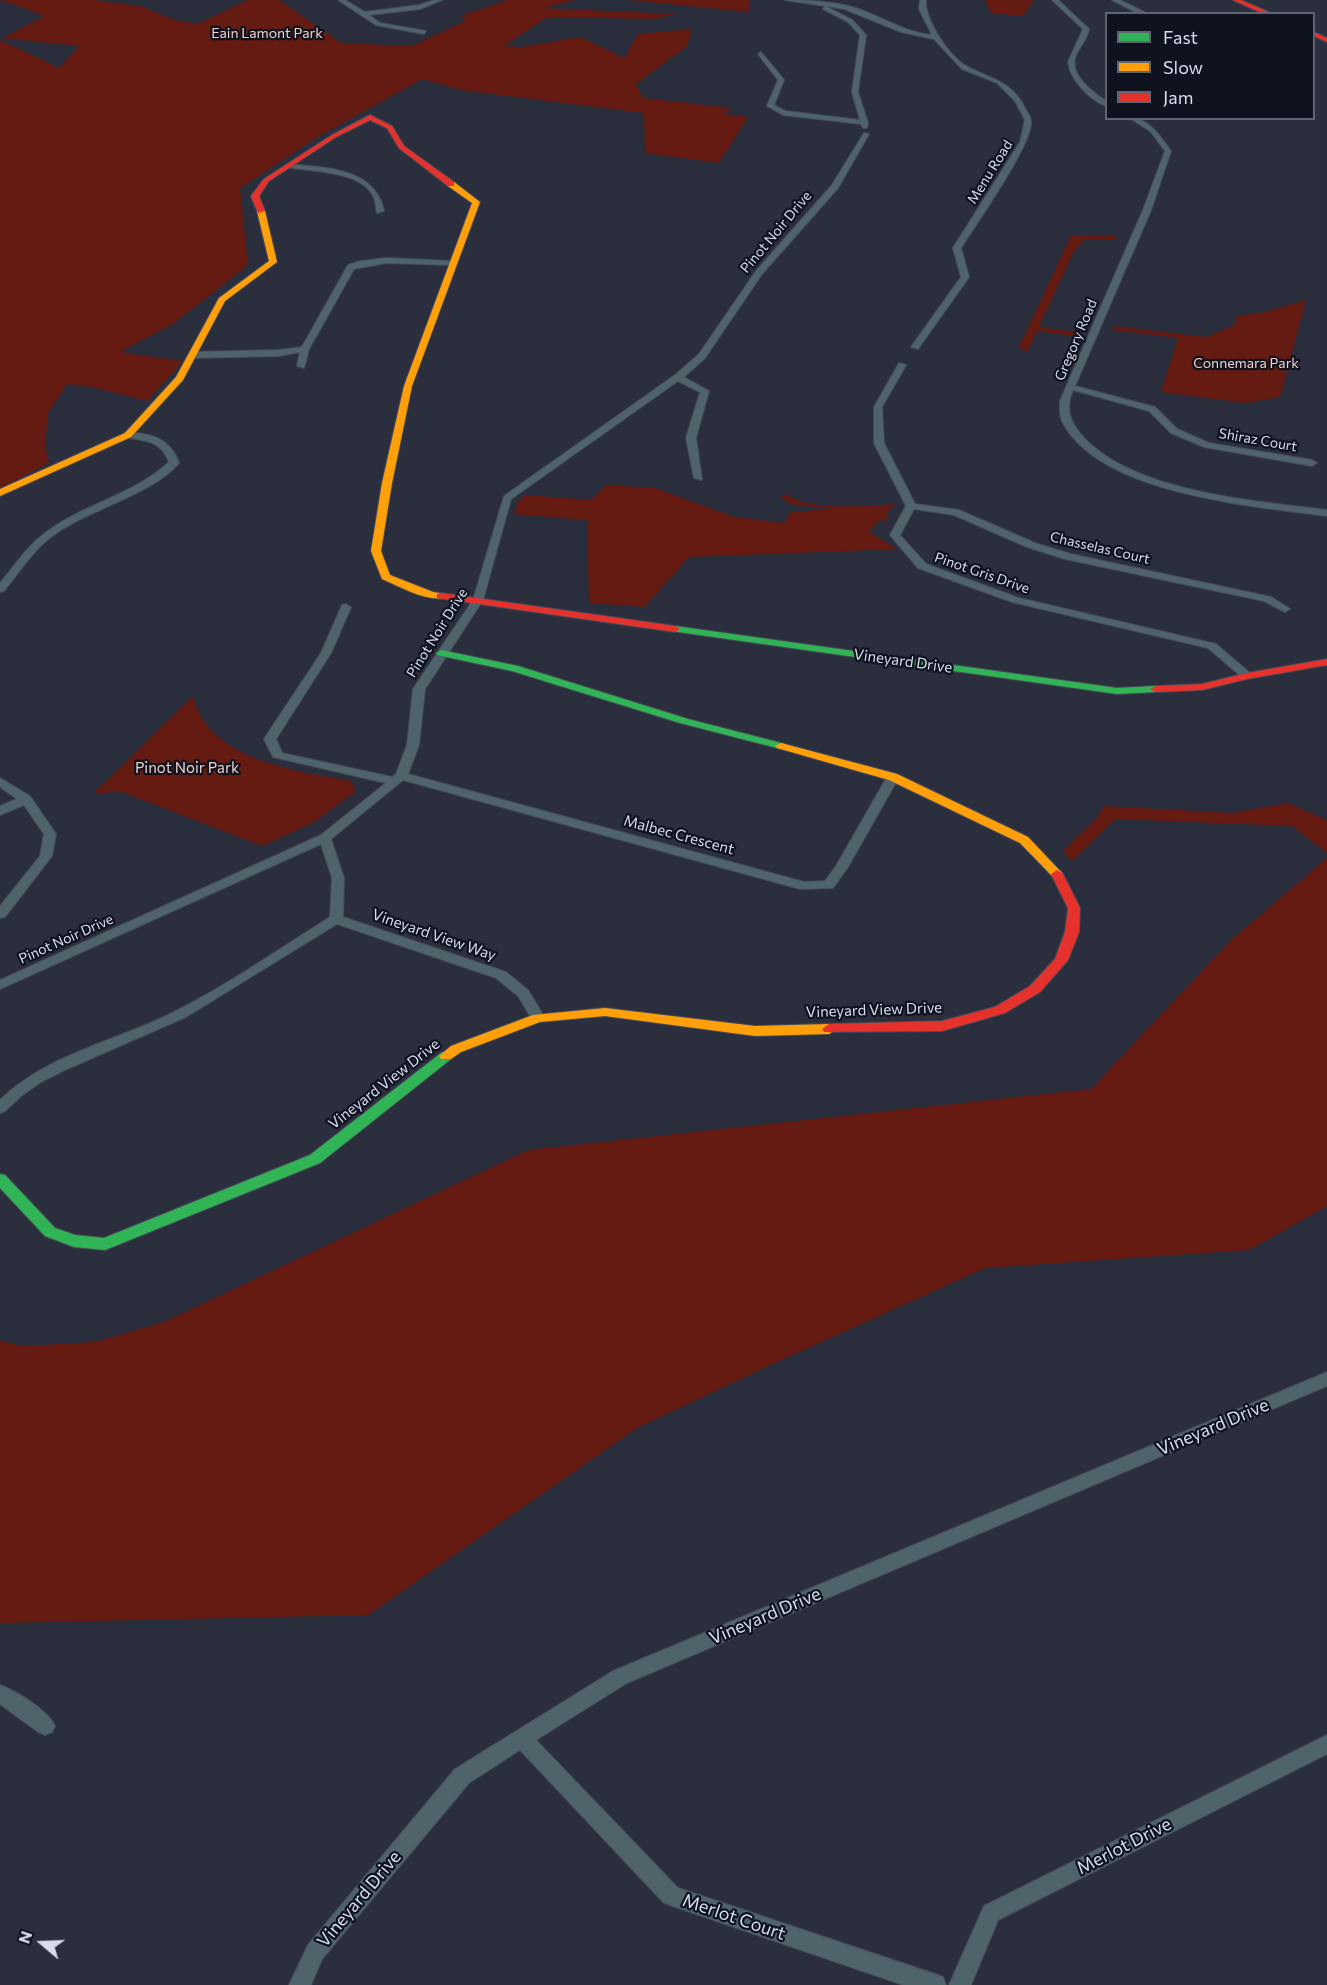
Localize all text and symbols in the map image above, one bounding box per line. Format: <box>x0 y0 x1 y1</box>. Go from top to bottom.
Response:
legend <box>1105 12 1315 120</box>
park label: Eain Lamont Park <box>211 25 323 41</box>
text: Fast <box>1163 26 1198 48</box>
text: Slow <box>1163 56 1203 78</box>
text: Jam <box>1163 86 1193 108</box>
street label: Menu Road <box>964 137 1016 207</box>
street label: Pinot Noir Drive <box>737 188 815 276</box>
street label: Gregory Road <box>1051 297 1101 383</box>
park label: Connemara Park <box>1193 355 1299 371</box>
street label: Shiraz Court <box>1217 425 1299 455</box>
street label: Chasselas Court <box>1048 528 1152 568</box>
street label: Pinot Gris Drive <box>932 549 1032 597</box>
street label: Pinot Noir Drive <box>403 585 471 681</box>
street label: Vineyard Drive <box>853 645 953 677</box>
park label: Pinot Noir Park <box>135 759 239 777</box>
street label: Malbec Crescent <box>622 812 736 858</box>
street label: Vineyard View Way <box>370 905 498 965</box>
street label: Pinot Noir Drive <box>16 911 116 967</box>
street label: Vineyard View Drive <box>806 999 942 1021</box>
street label: Vineyard View Drive <box>325 1035 443 1133</box>
street label: Vineyard Drive <box>1154 1394 1272 1460</box>
street label: Vineyard Drive <box>706 1583 824 1649</box>
street label: Merlot Drive <box>1073 1813 1175 1879</box>
street label: Vineyard Drive <box>312 1846 406 1952</box>
street label: Merlot Court <box>680 1889 788 1945</box>
north arrow <box>12 1913 72 1973</box>
text: N <box>14 1928 35 1946</box>

